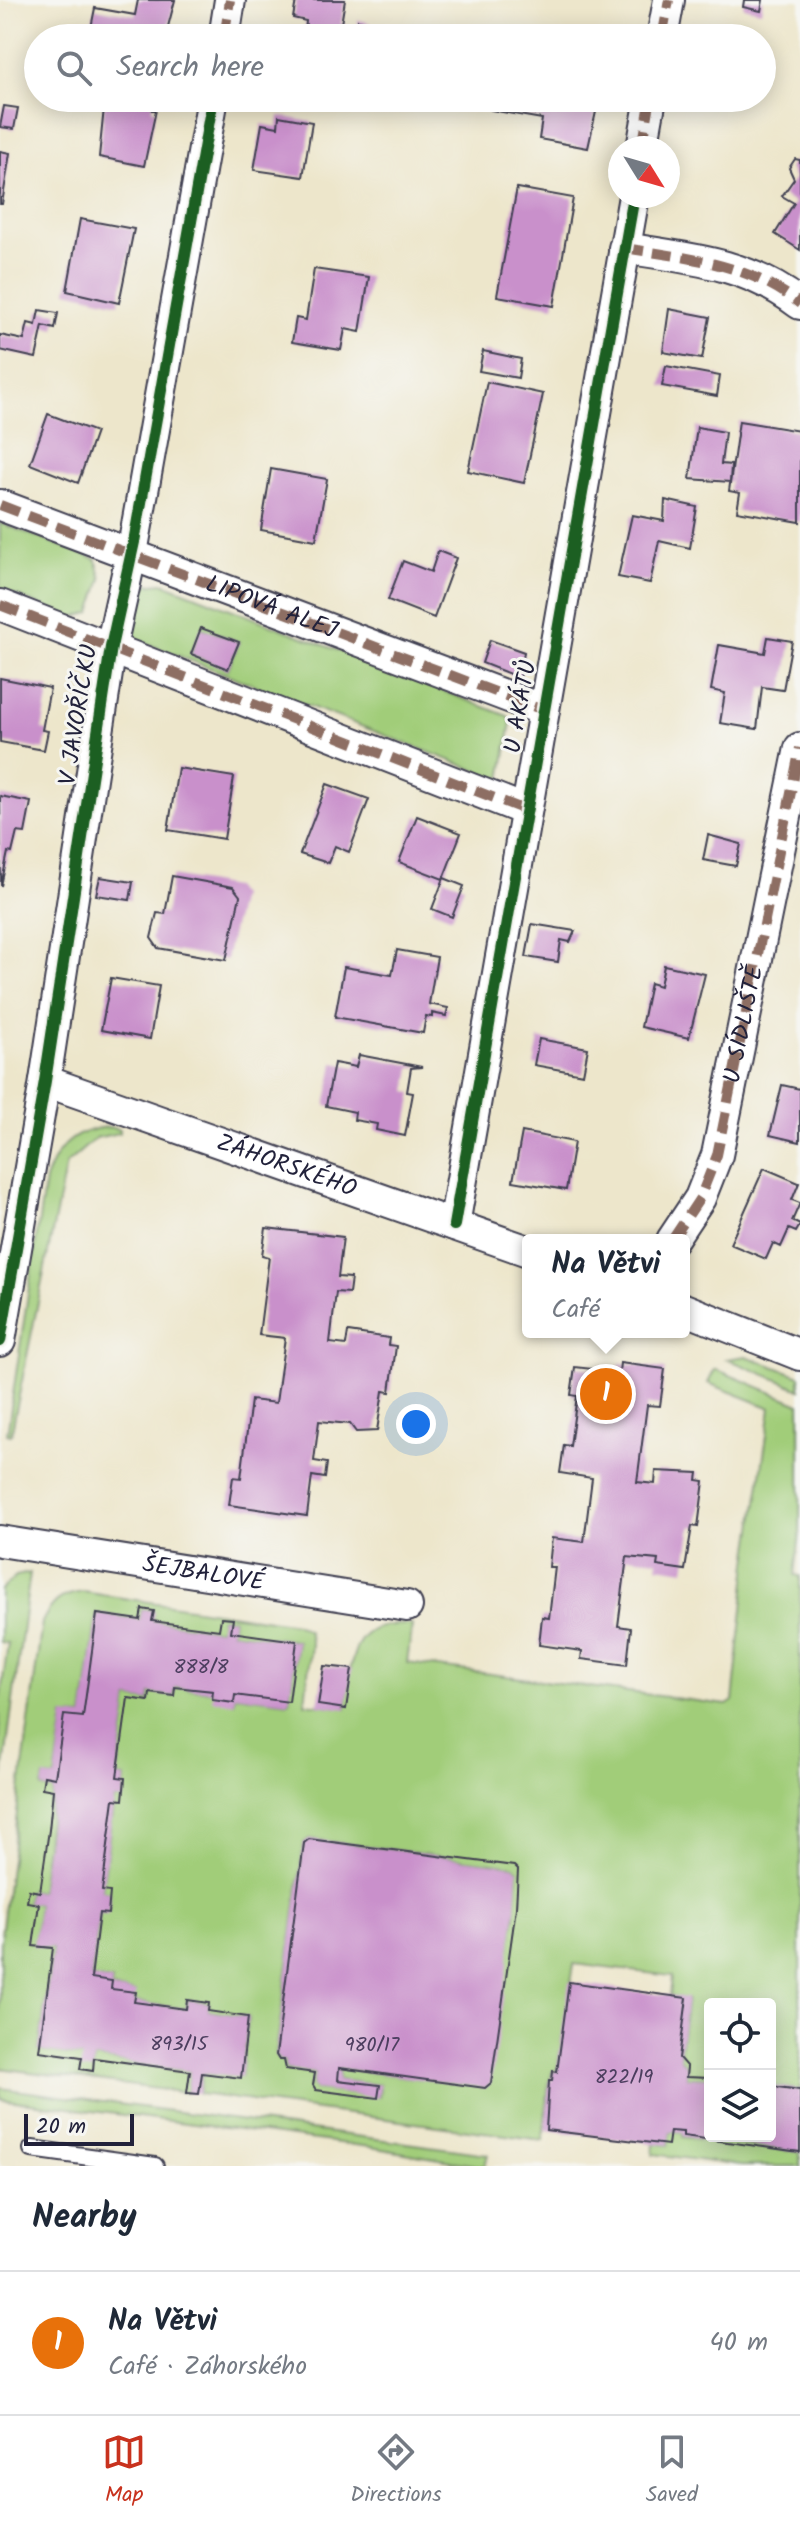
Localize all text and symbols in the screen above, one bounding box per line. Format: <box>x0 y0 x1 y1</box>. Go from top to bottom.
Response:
search box <box>24 24 776 112</box>
text: Search here <box>116 44 264 92</box>
icon: search <box>52 46 96 90</box>
north arrow <box>608 136 680 208</box>
street label: LIPOVÁ ALEJ <box>200 565 344 650</box>
street label: V JAVOŘÍČKU <box>49 642 109 788</box>
street label: U AKÁTŮ <box>494 657 548 757</box>
street label: U SÍDLIŠTĚ <box>713 961 775 1087</box>
street label: ZÁHORSKÉHO <box>211 1123 362 1209</box>
popup <box>522 1234 690 1338</box>
text: Na Větvi <box>551 1241 661 1289</box>
text: Café <box>551 1289 600 1331</box>
pin: 1 <box>580 1364 632 1424</box>
your location <box>396 1404 436 1444</box>
street label: ŠEJBALOVÉ <box>140 1545 268 1603</box>
house number: 888/8 <box>173 1652 230 1684</box>
map controls <box>704 1998 776 2142</box>
button: locate <box>704 1998 776 2070</box>
house number: 893/15 <box>150 2029 209 2061</box>
house number: 980/17 <box>345 2030 400 2062</box>
house number: 822/19 <box>595 2062 653 2094</box>
button: layers <box>704 2070 776 2142</box>
scale bar <box>24 2110 134 2146</box>
text: 20 m <box>36 2110 86 2145</box>
text: Nearby <box>32 2191 137 2245</box>
text: Na Větvi <box>108 2298 217 2346</box>
text: 1 <box>54 2322 62 2364</box>
text: 40 m <box>710 2322 768 2364</box>
text: Café · Záhorského <box>108 2346 307 2388</box>
tab: Map <box>102 2430 146 2513</box>
tab: Directions <box>350 2430 442 2513</box>
tab: Saved <box>646 2430 698 2513</box>

